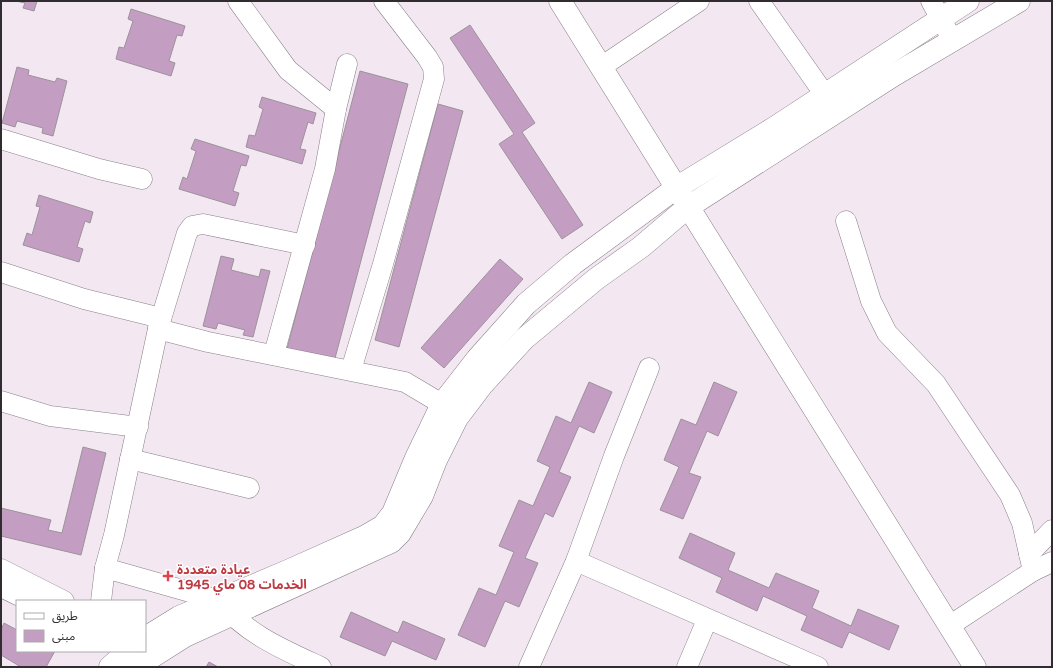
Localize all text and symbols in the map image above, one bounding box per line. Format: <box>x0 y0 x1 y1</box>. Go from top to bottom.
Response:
place label: عيادة متعددة الخدمات 08 ماي 1945 <box>177 562 307 595</box>
marker: عيادة متعددة الخدمات 08 ماي 1945 <box>162 570 174 582</box>
legend <box>16 600 146 652</box>
text: طريق <box>52 609 78 624</box>
text: مبنى <box>52 629 75 643</box>

